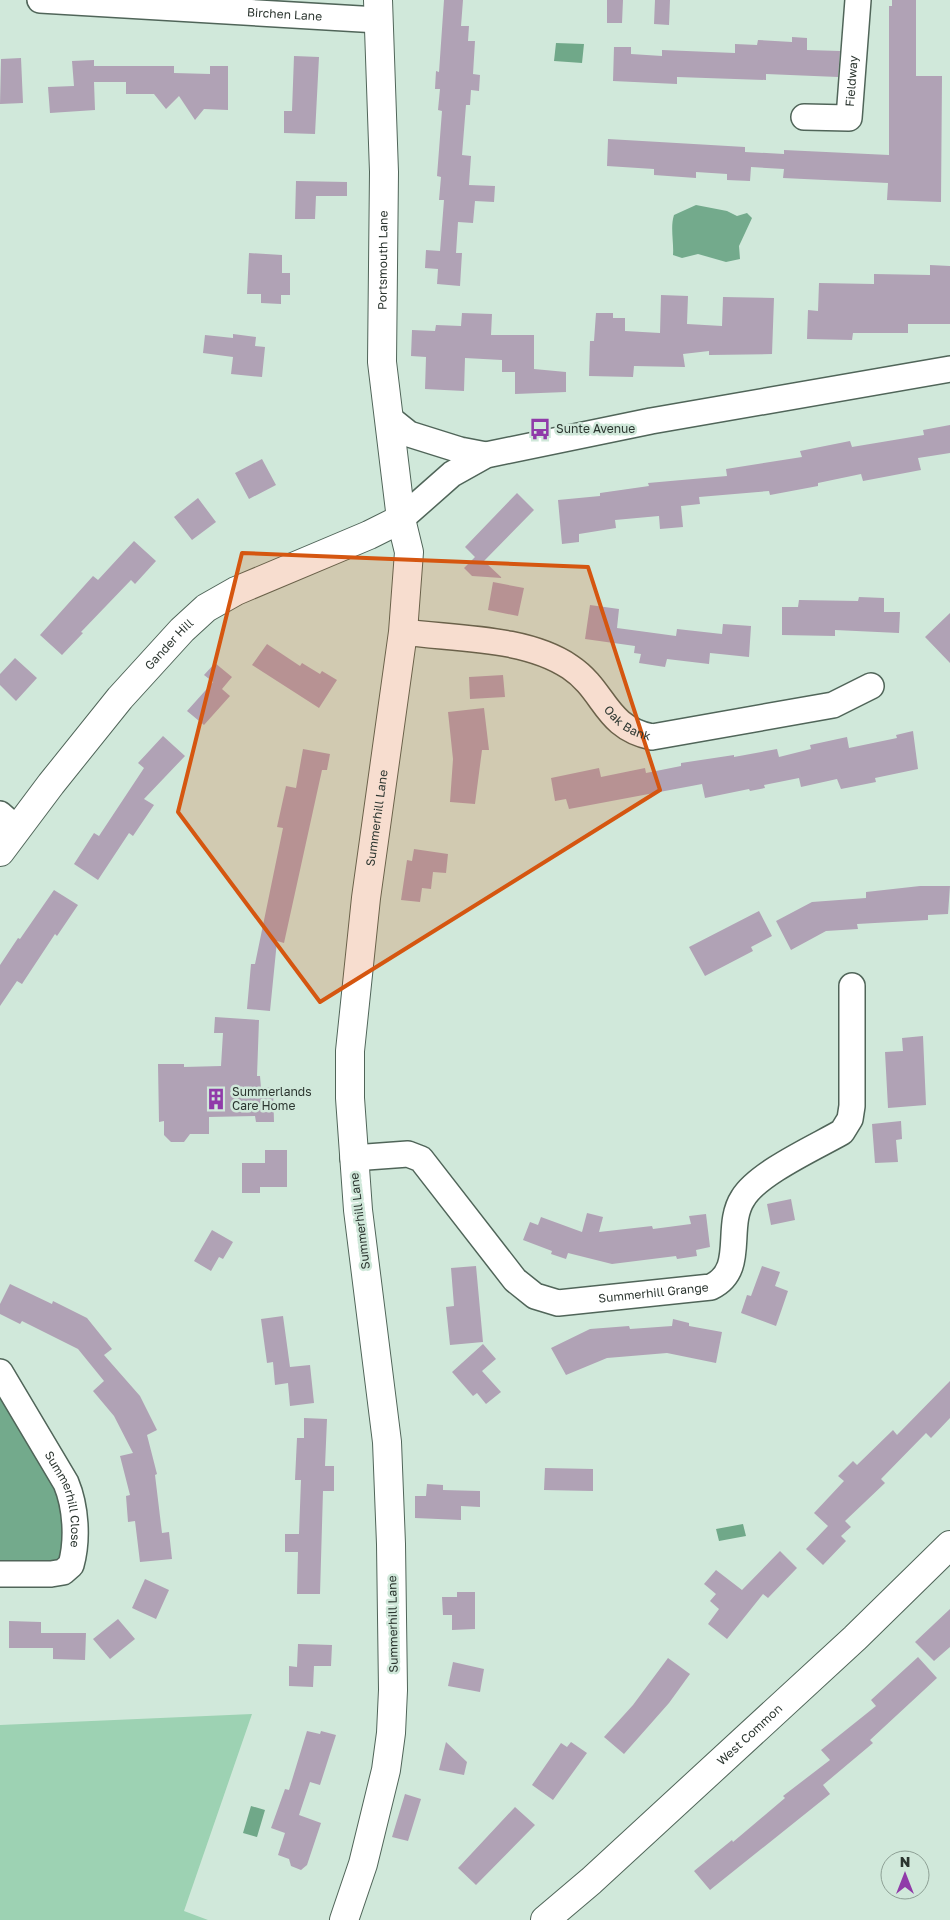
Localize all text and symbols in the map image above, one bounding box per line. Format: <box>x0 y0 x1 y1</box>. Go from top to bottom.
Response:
street label: Birchen Lane <box>247 4 323 24</box>
street label: Fieldway <box>842 55 861 107</box>
street label: Portsmouth Lane <box>375 210 391 310</box>
bus stop icon: Sunte Avenue <box>527 416 553 442</box>
place label: Sunte Avenue <box>556 421 635 436</box>
street label: Gander Hill <box>141 615 196 673</box>
street label: Oak Bank <box>601 702 653 744</box>
street label: Summerhill Lane <box>362 769 391 867</box>
place label: Summerlands Care Home <box>232 1084 312 1113</box>
building icon: Summerlands Care Home <box>203 1086 229 1112</box>
street label: Summerhill Lane <box>346 1172 373 1270</box>
street label: Summerhill Grange <box>598 1279 709 1306</box>
street label: Summerhill Close <box>42 1448 83 1548</box>
street label: Summerhill Lane <box>384 1575 401 1673</box>
street label: West Common <box>714 1701 785 1768</box>
north arrow <box>880 1850 930 1900</box>
text: N <box>900 1853 910 1870</box>

